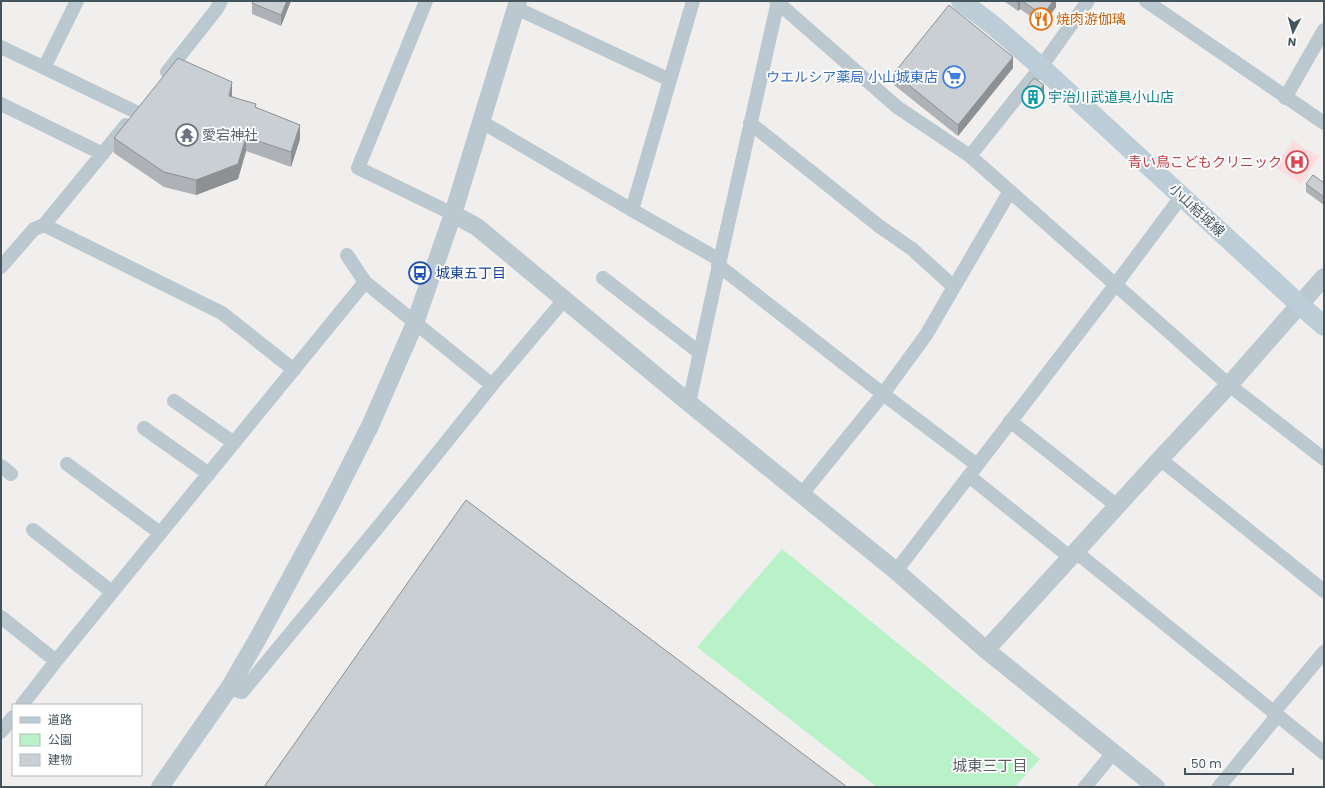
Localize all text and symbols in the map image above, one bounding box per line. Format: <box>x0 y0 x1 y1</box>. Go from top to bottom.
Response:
restaurant icon: 焼肉游伽璃 <box>1028 6 1054 32</box>
place label: 焼肉游伽璃 <box>1056 9 1126 29</box>
north arrow <box>1273 12 1313 52</box>
text: N <box>1287 34 1297 50</box>
supermarket icon: ウエルシア薬局 小山城東店 <box>941 64 967 90</box>
place label: ウエルシア薬局 小山城東店 <box>766 67 938 87</box>
building icon: 宇治川武道具小山店 <box>1020 84 1046 110</box>
place label: 宇治川武道具小山店 <box>1048 87 1174 107</box>
temple icon: 愛宕神社 <box>174 122 200 148</box>
place label: 愛宕神社 <box>202 125 258 145</box>
hospital icon: 青い鳥こどもクリニック <box>1284 149 1310 175</box>
place label: 青い鳥こどもクリニック <box>1128 152 1282 172</box>
street label: 小山結城線 <box>1165 179 1229 241</box>
bus stop icon: 城東五丁目 <box>407 260 433 286</box>
place label: 城東五丁目 <box>436 263 506 283</box>
legend <box>12 704 142 776</box>
text: 道路 <box>48 711 72 728</box>
text: 公園 <box>48 731 72 748</box>
scale bar <box>1185 750 1293 776</box>
text: 建物 <box>48 751 72 768</box>
district label: 城東三丁目 <box>952 755 1028 776</box>
text: 50 m <box>1191 755 1222 772</box>

